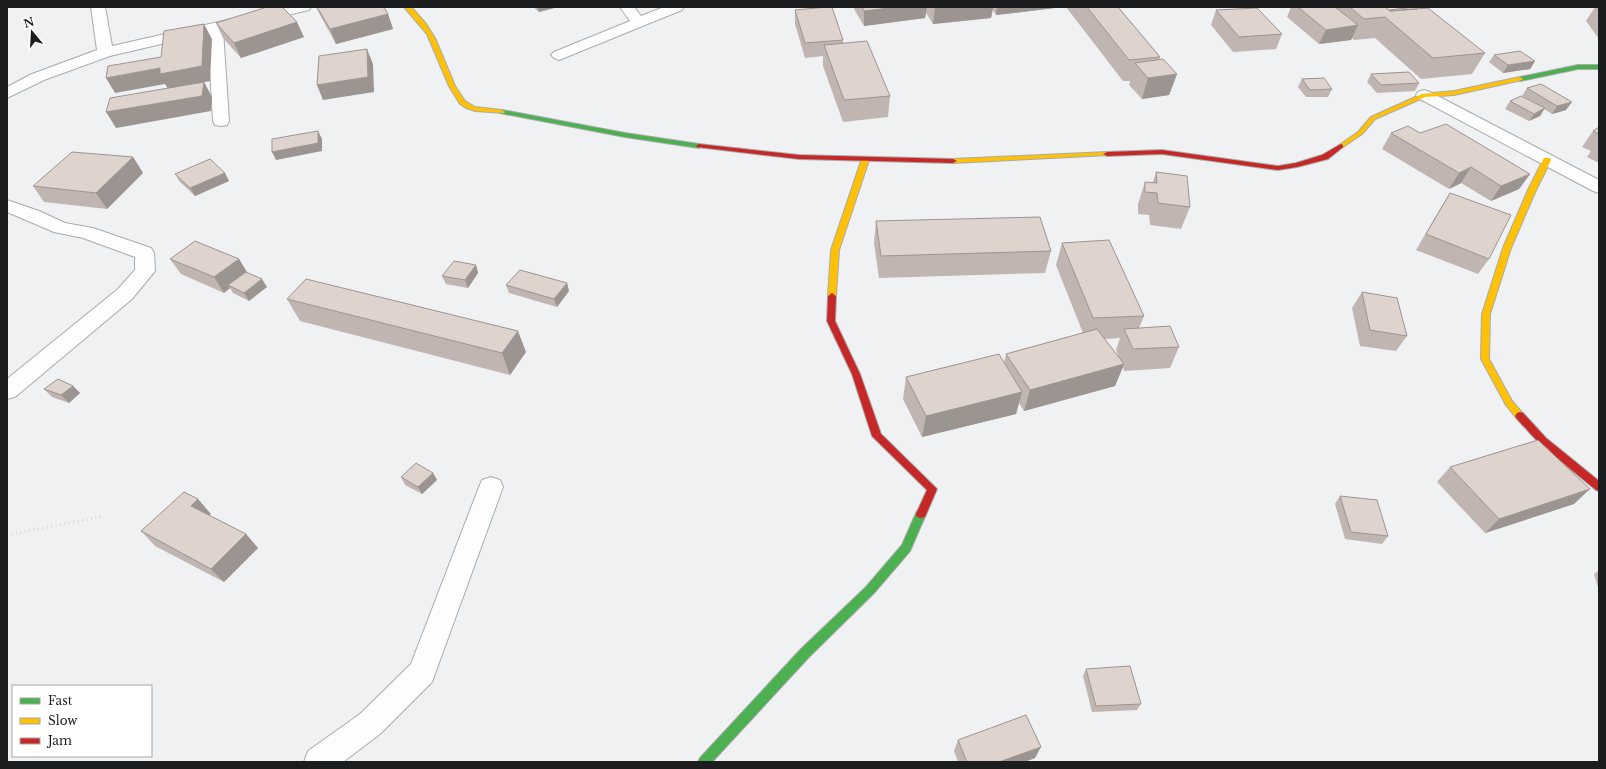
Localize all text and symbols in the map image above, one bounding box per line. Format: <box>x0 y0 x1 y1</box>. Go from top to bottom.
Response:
north arrow <box>12 12 52 52</box>
text: N <box>22 14 37 31</box>
legend <box>12 685 152 757</box>
text: Fast <box>48 693 73 708</box>
text: Slow <box>48 713 78 728</box>
text: Jam <box>46 733 72 748</box>

